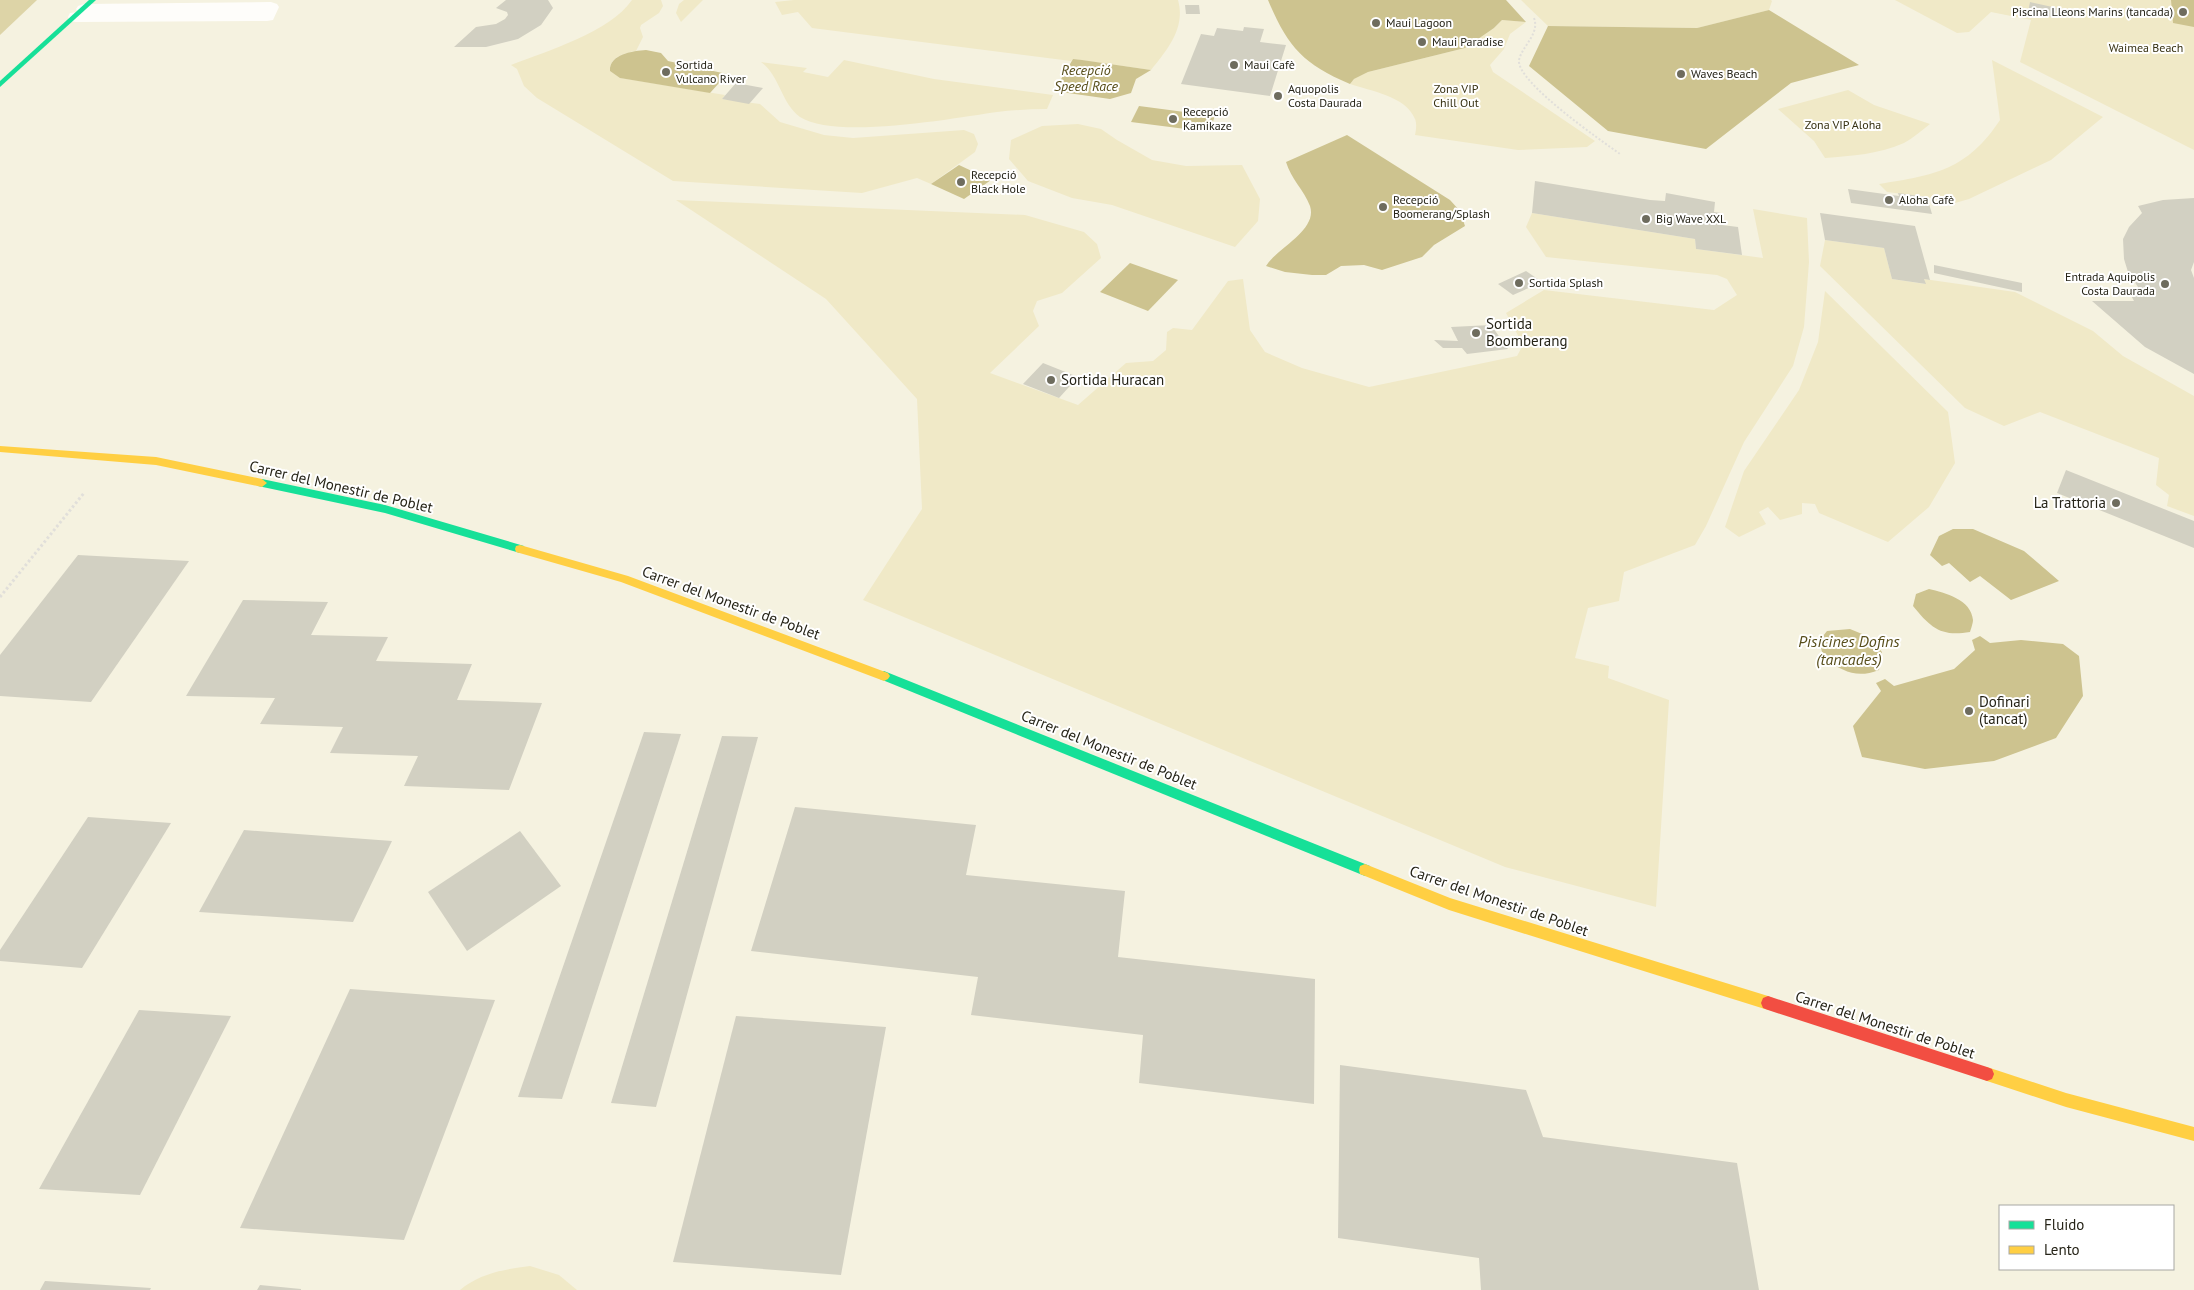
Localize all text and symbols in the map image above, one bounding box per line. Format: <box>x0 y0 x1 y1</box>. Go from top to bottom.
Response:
place label: Piscina Lleons Marins (tancada) <box>2012 4 2173 19</box>
marker: Piscina Lleons Marins (tancada) <box>2177 6 2189 18</box>
place label: Maui Lagoon <box>1386 15 1452 30</box>
marker: Maui Lagoon <box>1370 17 1382 29</box>
place label: Maui Paradise <box>1432 34 1503 49</box>
marker: Maui Paradise <box>1416 36 1428 48</box>
park label: Waimea Beach <box>2109 40 2183 55</box>
place label: Sortida Vulcano River <box>675 57 746 86</box>
place label: Maui Cafè <box>1244 57 1295 72</box>
marker: Maui Cafè <box>1228 59 1240 71</box>
water label: Recepció Speed Race <box>1054 61 1119 95</box>
marker: Sortida Vulcano River <box>660 66 672 78</box>
place label: Waves Beach <box>1691 66 1757 81</box>
marker: Waves Beach <box>1675 68 1687 80</box>
place label: Aquopolis Costa Daurada <box>1288 81 1362 110</box>
park label: Zona VIP Chill Out <box>1433 81 1479 110</box>
marker: Aquopolis Costa Daurada <box>1272 90 1284 102</box>
place label: Recepció Kamikaze <box>1183 104 1232 133</box>
marker: Recepció Kamikaze <box>1167 113 1179 125</box>
park label: Zona VIP Aloha <box>1805 117 1881 132</box>
place label: Recepció Black Hole <box>971 167 1026 196</box>
marker: Recepció Black Hole <box>955 176 967 188</box>
place label: Recepció Boomerang/Splash <box>1393 192 1490 221</box>
place label: Aloha Cafè <box>1899 192 1954 207</box>
marker: Aloha Cafè <box>1883 194 1895 206</box>
marker: Recepció Boomerang/Splash <box>1377 201 1389 213</box>
place label: Big Wave XXL <box>1656 211 1726 226</box>
marker: Big Wave XXL <box>1640 213 1652 225</box>
place label: Entrada Aquipolis Costa Daurada <box>2065 269 2155 298</box>
place label: Sortida Splash <box>1529 275 1603 290</box>
marker: Sortida Splash <box>1513 277 1525 289</box>
marker: Entrada Aquipolis Costa Daurada <box>2159 278 2171 290</box>
place label: Sortida Boomberang <box>1486 314 1568 350</box>
marker: Sortida Boomberang <box>1470 327 1482 339</box>
place label: Sortida Huracan <box>1061 370 1164 389</box>
marker: Sortida Huracan <box>1045 374 1057 386</box>
street label: Carrer del Monestir de Poblet <box>247 456 435 517</box>
place label: La Trattoria <box>2034 493 2106 512</box>
marker: La Trattoria <box>2110 497 2122 509</box>
street label: Carrer del Monestir de Poblet <box>640 561 823 644</box>
water label: Pisicines Dofins (tancades) <box>1798 631 1900 669</box>
place label: Dofinari (tancat) <box>1979 692 2030 728</box>
marker: Dofinari (tancat) <box>1963 705 1975 717</box>
street label: Carrer del Monestir de Poblet <box>1019 706 1200 794</box>
street label: Carrer del Monestir de Poblet <box>1407 861 1591 940</box>
street label: Carrer del Monestir de Poblet <box>1793 986 1977 1063</box>
legend <box>1999 1205 2174 1270</box>
text: Fluido <box>2044 1215 2084 1234</box>
text: Lento <box>2044 1240 2080 1259</box>

